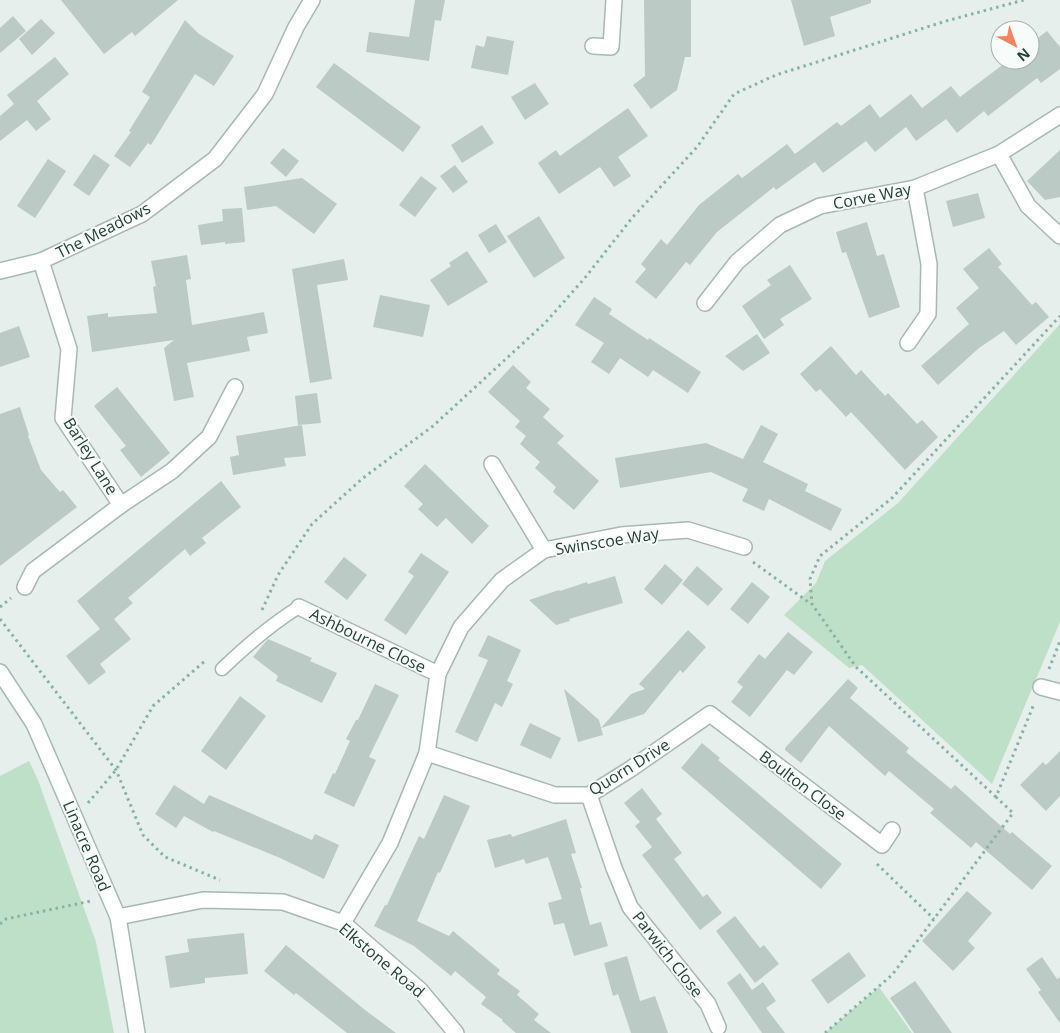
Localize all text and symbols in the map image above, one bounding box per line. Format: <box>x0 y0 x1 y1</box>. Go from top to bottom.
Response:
north arrow <box>990 20 1040 70</box>
text: N <box>1013 44 1034 66</box>
street label: Corve Way <box>831 177 914 214</box>
street label: The Meadows <box>52 197 154 263</box>
street label: Barley Lane <box>59 413 123 499</box>
street label: Swinscoe Way <box>554 522 661 560</box>
street label: Ashbourne Close <box>306 602 430 678</box>
street label: Quorn Drive <box>584 733 674 801</box>
street label: Boulton Close <box>755 745 851 825</box>
street label: Linacre Road <box>58 797 116 895</box>
street label: Parwich Close <box>627 906 709 1002</box>
street label: Elkstone Road <box>335 918 429 1002</box>

